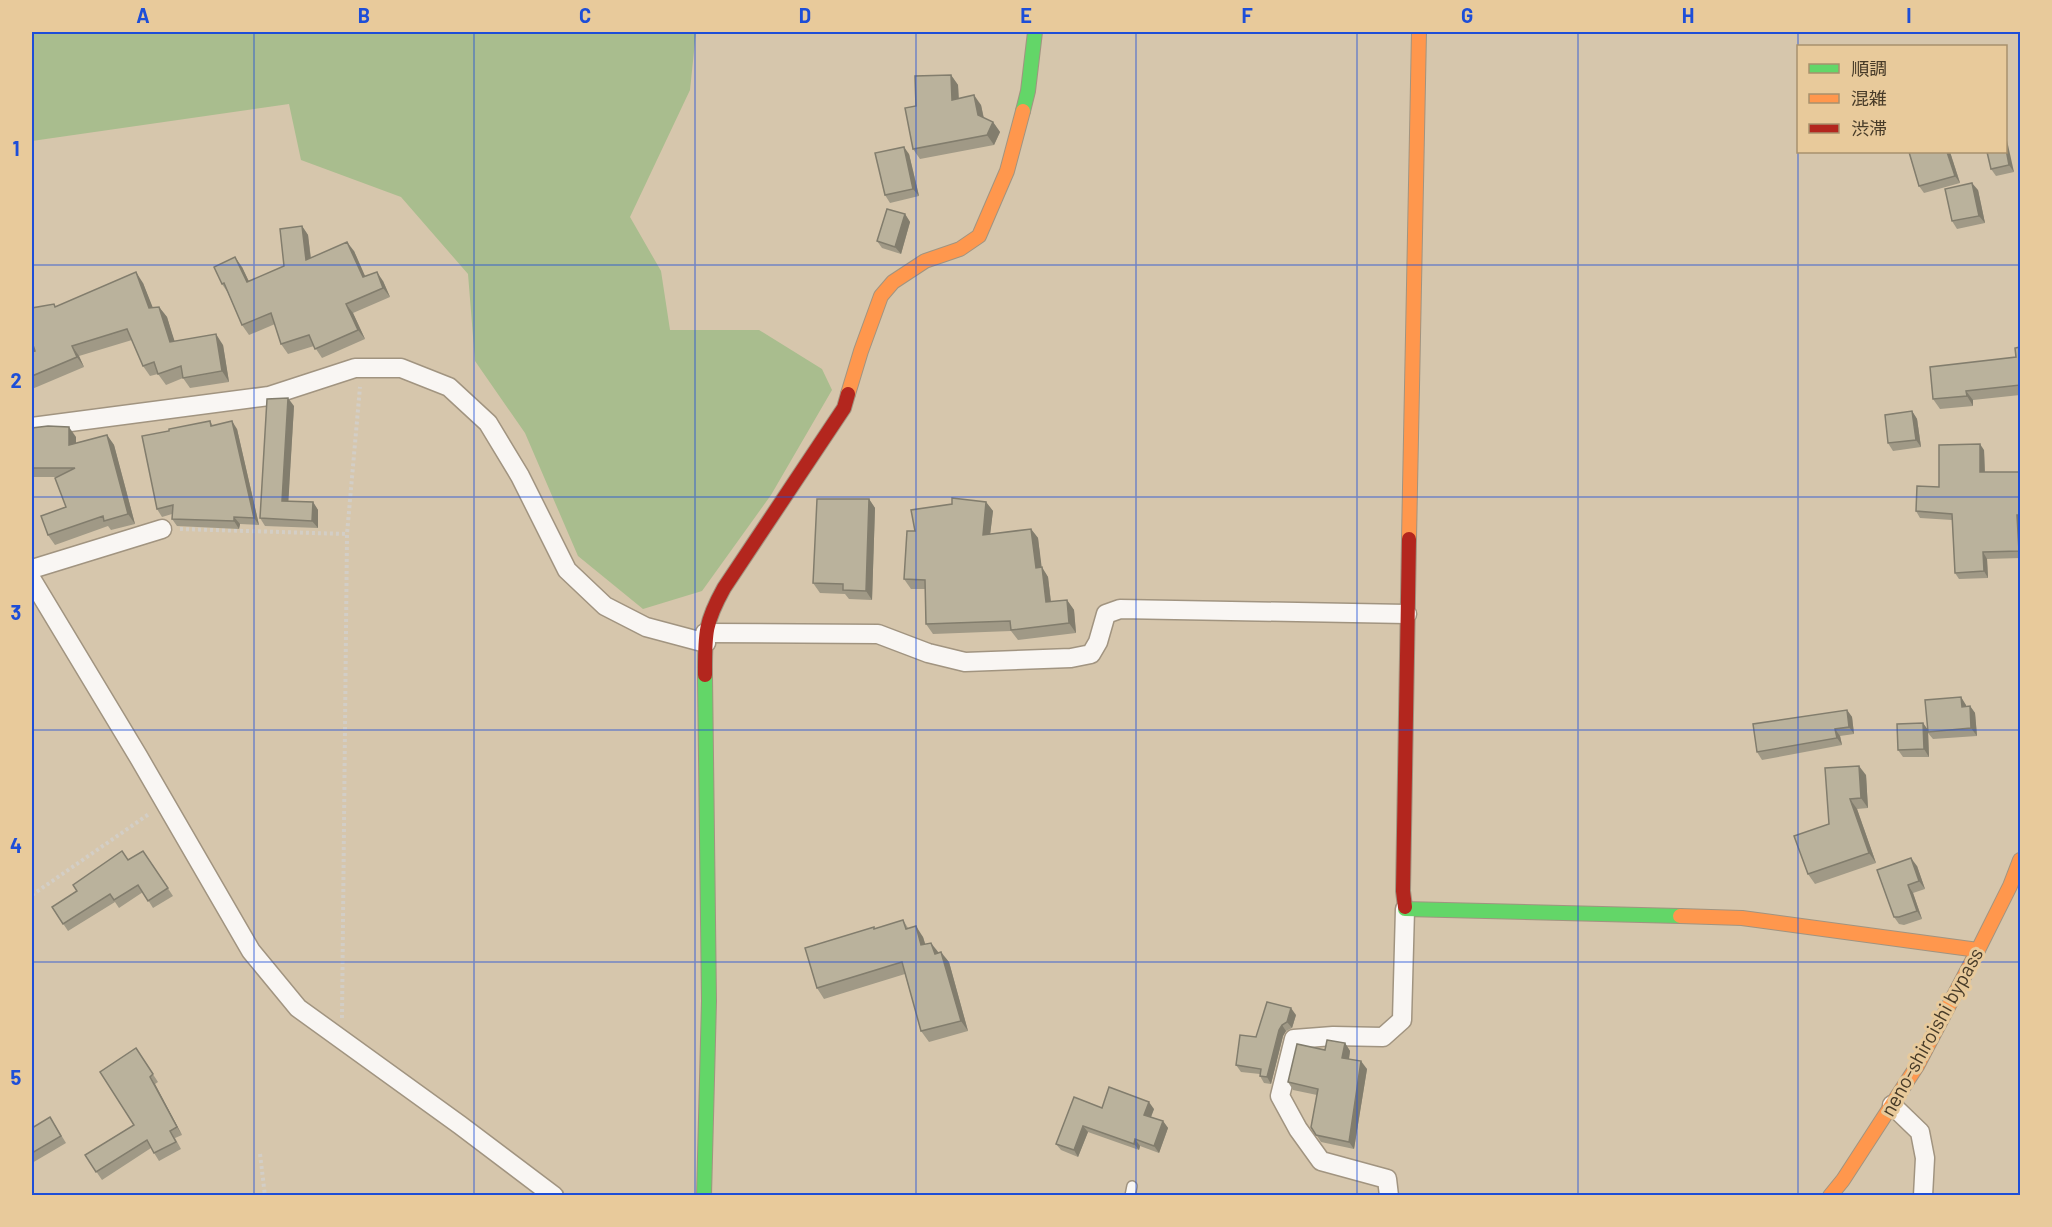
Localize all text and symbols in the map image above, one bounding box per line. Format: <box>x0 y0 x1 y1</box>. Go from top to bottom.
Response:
text: A <box>136 3 150 27</box>
text: B <box>358 3 370 27</box>
text: C <box>579 3 591 27</box>
text: D <box>799 3 811 27</box>
text: E <box>1020 3 1032 27</box>
text: F <box>1241 3 1253 27</box>
text: G <box>1461 3 1473 27</box>
text: H <box>1682 3 1694 27</box>
text: I <box>1906 3 1912 27</box>
legend <box>1797 45 2007 153</box>
text: 順調 <box>1851 57 1887 79</box>
text: 混雑 <box>1851 87 1887 109</box>
text: 渋滞 <box>1851 117 1887 139</box>
text: 1 <box>12 136 20 160</box>
text: 2 <box>10 368 22 392</box>
text: 3 <box>11 600 21 624</box>
text: 4 <box>10 833 22 857</box>
street label: neno-shiroishi bypass <box>1875 943 1987 1120</box>
text: 5 <box>11 1065 22 1089</box>

